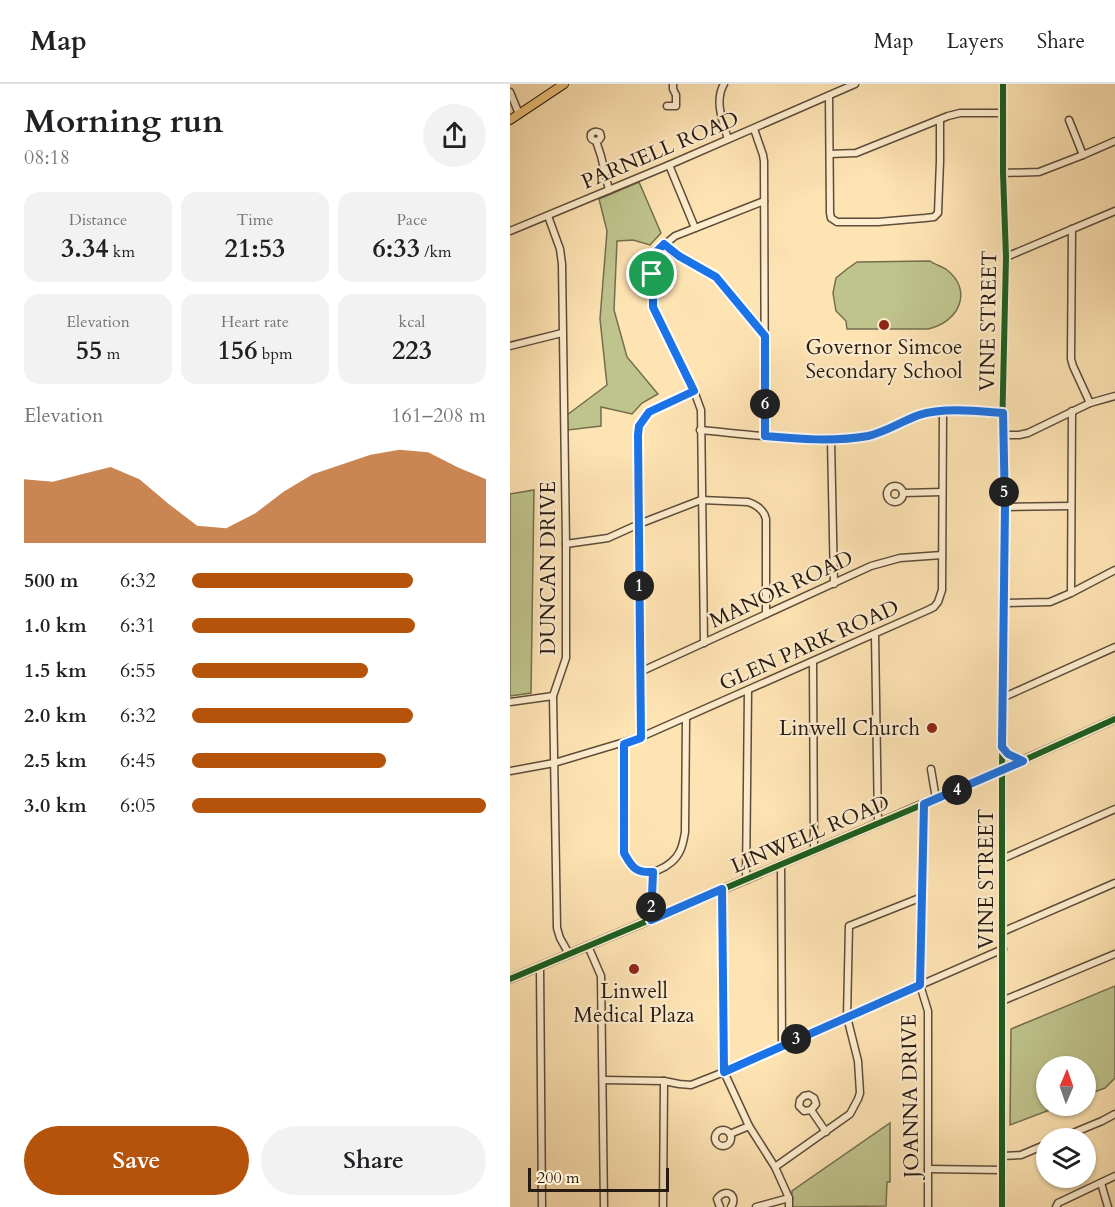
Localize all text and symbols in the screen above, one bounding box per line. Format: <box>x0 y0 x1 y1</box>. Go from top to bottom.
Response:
text: Map <box>30 22 87 60</box>
text: Map <box>874 27 914 56</box>
text: Layers <box>947 27 1004 56</box>
text: Share <box>1037 27 1085 56</box>
text: Morning run <box>24 99 224 144</box>
button: share <box>423 104 486 167</box>
street label: PARNELL ROAD <box>577 104 743 197</box>
text: 08:18 <box>24 144 70 171</box>
text: Distance <box>69 209 127 231</box>
text: Time <box>236 209 274 231</box>
text: Pace <box>397 209 427 231</box>
text: 3.34 <box>61 231 109 266</box>
text: 21:53 <box>225 231 285 266</box>
text: 6:33 <box>372 231 420 266</box>
text: km <box>109 241 135 263</box>
text: /km <box>420 241 452 263</box>
pin <box>626 248 677 299</box>
street label: VINE STREET <box>973 250 1004 392</box>
icon: arrive <box>635 257 668 290</box>
text: Elevation <box>66 311 130 333</box>
text: Heart rate <box>221 311 289 333</box>
text: kcal <box>399 311 425 333</box>
marker: Governor Simcoe Secondary School <box>877 318 891 332</box>
text: 55 <box>76 333 102 368</box>
text: 156 <box>218 333 258 368</box>
text: 223 <box>392 333 432 368</box>
place label: Governor Simcoe Secondary School <box>805 333 963 386</box>
text: m <box>102 343 120 365</box>
text: bpm <box>258 343 292 365</box>
pin: 6 <box>750 389 780 419</box>
text: 6 <box>761 393 769 415</box>
text: Elevation <box>24 402 103 429</box>
text: 161–208 m <box>391 402 486 429</box>
pin: 5 <box>989 477 1019 507</box>
street label: DUNCAN DRIVE <box>534 481 563 655</box>
text: 5 <box>1000 481 1008 503</box>
street label: MANOR ROAD <box>705 543 858 635</box>
text: 500 m <box>24 567 79 594</box>
text: 6:32 <box>120 567 156 594</box>
pin: 1 <box>624 571 654 601</box>
text: 1 <box>635 575 643 597</box>
street label: GLEN PARK ROAD <box>715 593 904 698</box>
text: 1.0 km <box>24 612 87 639</box>
text: 6:31 <box>120 612 156 639</box>
text: 1.5 km <box>24 657 87 684</box>
text: 6:55 <box>120 657 156 684</box>
text: 2.0 km <box>24 702 87 729</box>
text: 6:32 <box>120 702 156 729</box>
place label: Linwell Church <box>779 714 920 743</box>
marker: Linwell Church <box>925 721 939 735</box>
text: 2.5 km <box>24 747 87 774</box>
text: 6:45 <box>120 747 156 774</box>
pin: 4 <box>942 775 972 805</box>
text: 4 <box>953 779 961 801</box>
street label: LINWELL ROAD <box>726 788 894 881</box>
text: 3.0 km <box>24 792 87 819</box>
text: 6:05 <box>120 792 156 819</box>
street label: VINE STREET <box>972 809 1001 949</box>
pin: 2 <box>636 892 666 922</box>
text: 2 <box>647 896 655 918</box>
marker: Linwell Medical Plaza <box>627 962 641 976</box>
place label: Linwell Medical Plaza <box>573 977 695 1030</box>
street label: JOANNA DRIVE <box>895 1014 926 1181</box>
pin: 3 <box>781 1024 811 1054</box>
text: 3 <box>792 1028 800 1050</box>
north arrow <box>1036 1056 1096 1116</box>
map controls <box>1036 1056 1096 1188</box>
button: Save <box>24 1126 249 1195</box>
button: Share <box>261 1126 486 1195</box>
button: layers <box>1036 1128 1096 1188</box>
scale bar <box>528 1165 669 1192</box>
text: 200 m <box>537 1167 579 1189</box>

